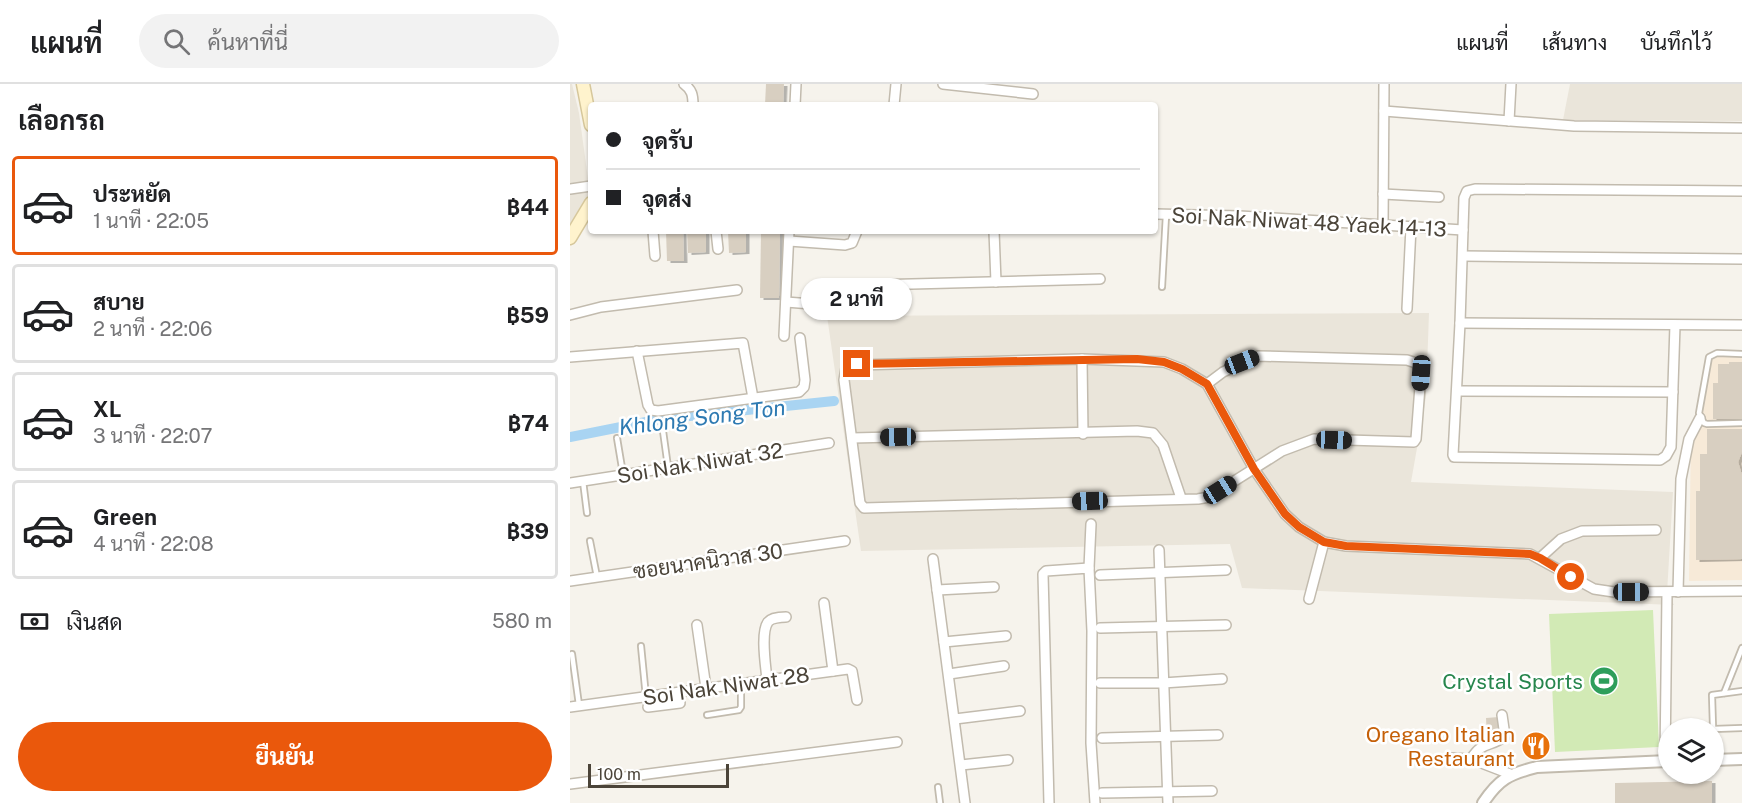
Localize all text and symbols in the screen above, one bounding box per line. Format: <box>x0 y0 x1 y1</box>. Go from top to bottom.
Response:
search box <box>139 14 559 68</box>
icon: search <box>160 25 193 58</box>
text: แผนที่ <box>30 26 103 59</box>
text: ค้นหาที่นี่ <box>208 29 288 55</box>
text: แผนที่ <box>1456 30 1509 55</box>
text: เส้นทาง <box>1542 30 1607 55</box>
text: บันทึกไว้ <box>1640 30 1712 55</box>
text: เลือกรถ <box>18 104 105 136</box>
text: จุดรับ <box>642 128 693 154</box>
icon: car <box>21 179 75 233</box>
text: ประหยัด <box>93 181 171 207</box>
text: จุดส่ง <box>642 186 692 212</box>
text: ฿44 <box>507 194 549 220</box>
street label: Soi Nak Niwat 48 Yaek 14-13 <box>1171 202 1447 242</box>
text: 1 นาที · 22:05 <box>93 209 209 233</box>
callout: 2 นาที <box>802 277 912 319</box>
icon: car <box>21 287 75 341</box>
text: 2 นาที <box>830 287 883 311</box>
text: สบาย <box>93 289 145 315</box>
text: ฿59 <box>506 302 549 328</box>
text: 2 นาที · 22:06 <box>93 317 212 341</box>
car <box>1222 347 1262 377</box>
route end <box>843 350 870 377</box>
car <box>1411 354 1431 392</box>
water label: Khlong Song Ton <box>617 394 787 440</box>
icon: car <box>21 395 75 449</box>
text: XL <box>93 396 121 422</box>
text: ฿74 <box>508 410 549 436</box>
text: 3 นาที · 22:07 <box>93 424 212 448</box>
car <box>880 428 916 446</box>
car <box>1316 430 1352 450</box>
street label: Soi Nak Niwat 32 <box>615 438 785 488</box>
car <box>1200 473 1240 507</box>
car <box>1072 491 1108 511</box>
icon: car <box>21 503 75 557</box>
text: Green <box>93 504 157 530</box>
text: ฿39 <box>507 518 549 544</box>
text: 4 นาที · 22:08 <box>93 532 214 556</box>
street label: ซอยนาคนิวาส 30 <box>631 538 785 584</box>
route start <box>1557 563 1584 590</box>
car <box>1613 583 1649 601</box>
icon: cash <box>18 605 51 638</box>
text: เงินสด <box>66 609 123 635</box>
text: 580 m <box>492 609 552 633</box>
street label: Soi Nak Niwat 28 <box>641 662 811 710</box>
sports icon: Crystal Sports <box>1588 665 1620 697</box>
place label: Crystal Sports <box>1442 669 1583 694</box>
map controls <box>1658 718 1724 784</box>
button: layers <box>1658 718 1724 784</box>
button: ยืนยัน <box>18 722 552 791</box>
place label: Oregano Italian Restaurant <box>1366 722 1515 771</box>
restaurant icon: Oregano Italian Restaurant <box>1520 730 1552 762</box>
scale bar <box>588 761 729 788</box>
text: 100 m <box>597 765 641 784</box>

